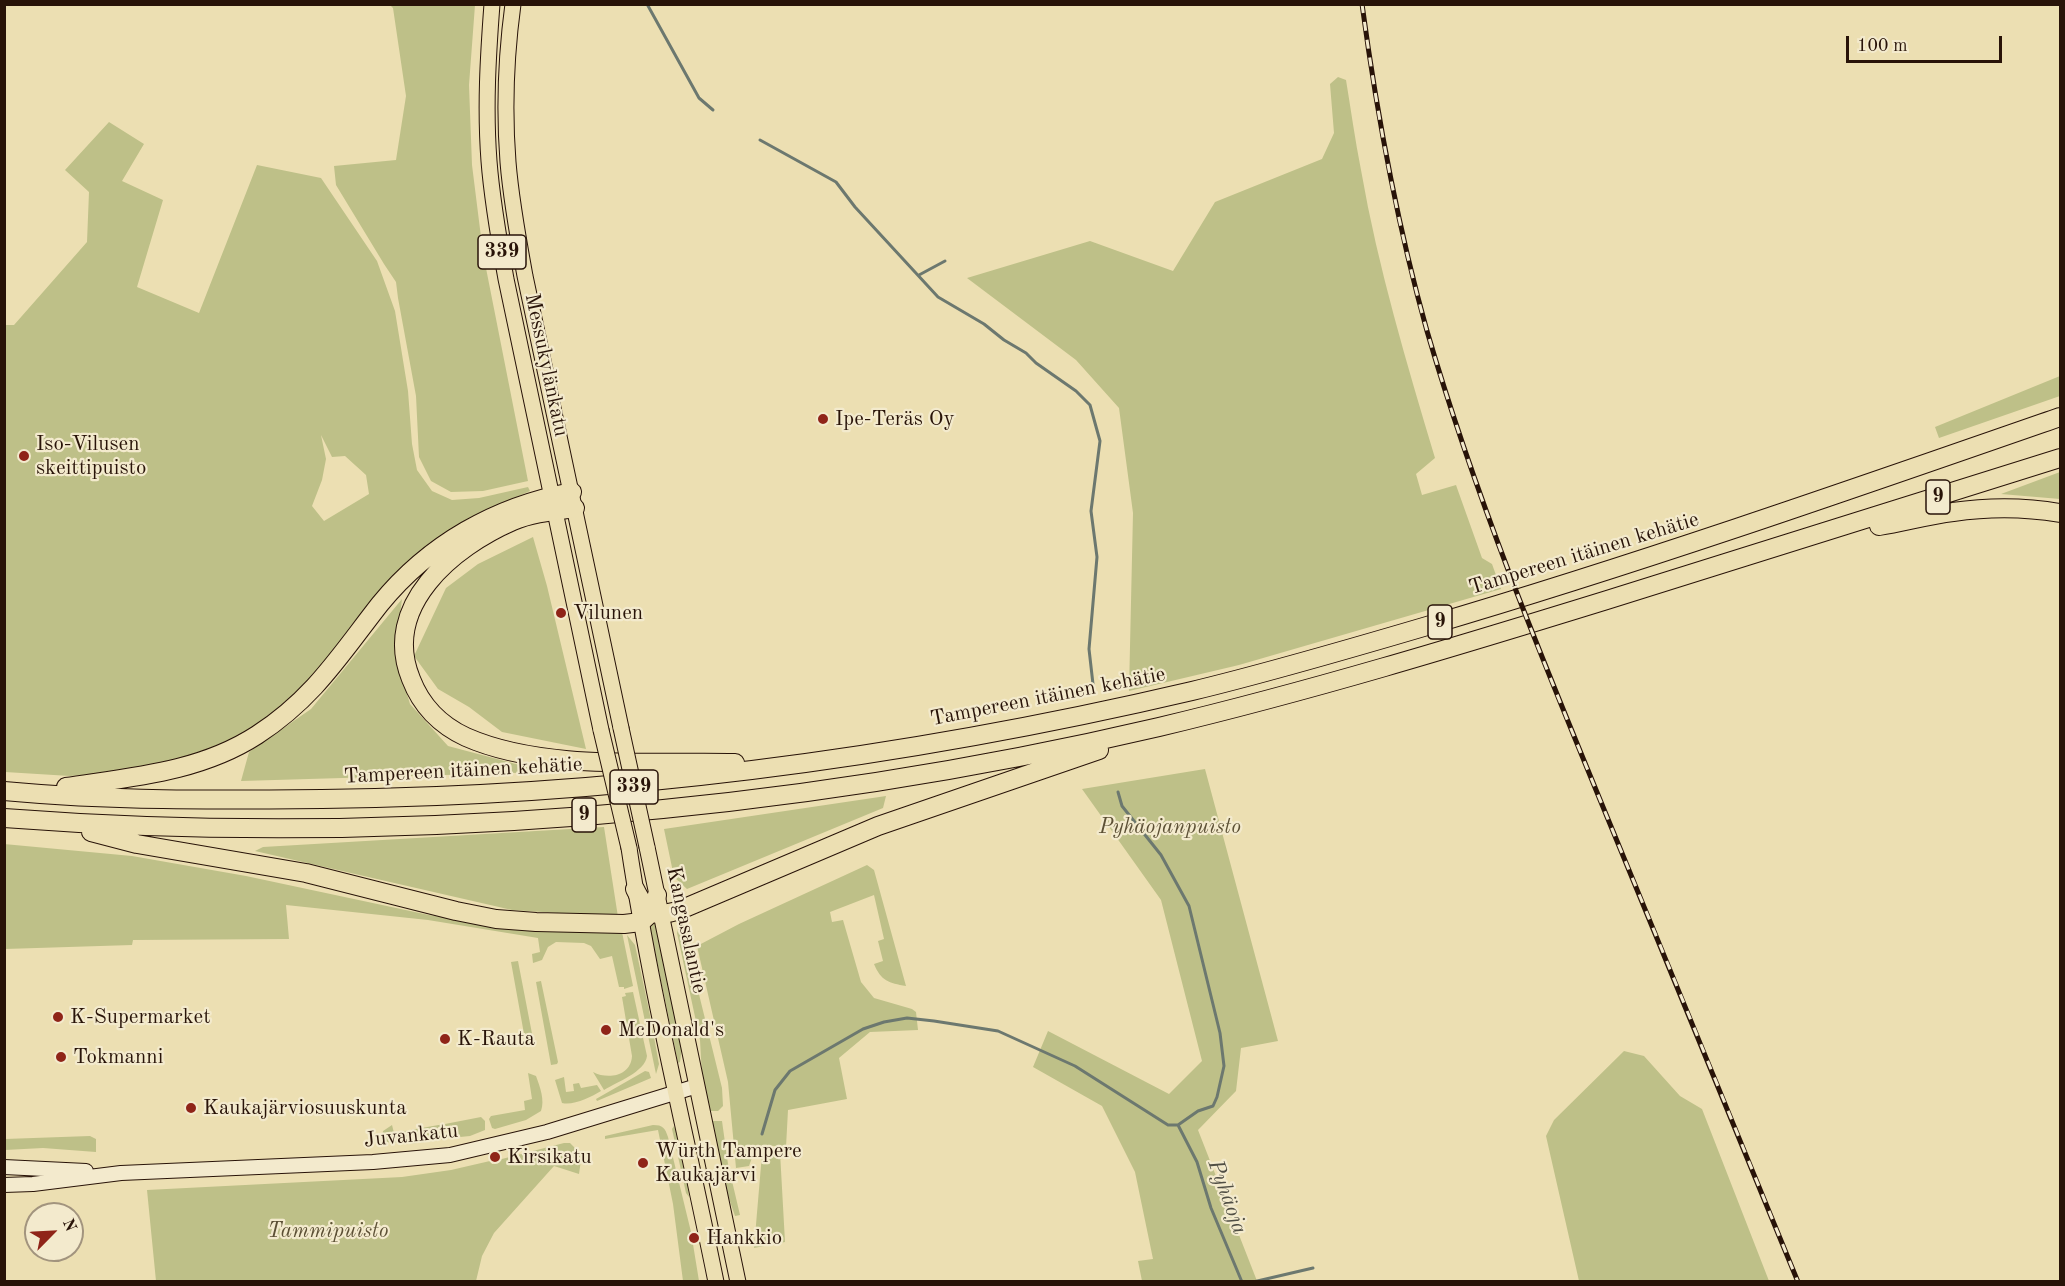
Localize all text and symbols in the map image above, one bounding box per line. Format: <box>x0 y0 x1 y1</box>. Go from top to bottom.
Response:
scale bar <box>1849 24 2005 62</box>
text: 100 m <box>1857 37 1908 55</box>
road number: 339 <box>478 235 526 269</box>
street label: Messukylänkatu <box>518 291 574 439</box>
place label: Ipe-Teräs Oy <box>835 406 955 432</box>
marker: Ipe-Teräs Oy <box>816 412 830 426</box>
place label: Iso-Vilusen skeittipuisto <box>36 431 146 481</box>
marker: Iso-Vilusen skeittipuisto <box>17 449 31 463</box>
road number: 9 <box>1926 480 1950 514</box>
street label: Tampereen itäinen kehätie <box>1466 507 1702 601</box>
place label: Vilunen <box>573 600 643 626</box>
road number: 9 <box>1428 605 1452 639</box>
marker: Vilunen <box>554 606 568 620</box>
street label: Tampereen itäinen kehätie <box>928 662 1168 732</box>
street label: Tampereen itäinen kehätie <box>343 752 583 790</box>
road number: 339 <box>610 770 658 804</box>
road number: 9 <box>572 798 596 832</box>
park label: Pyhäojanpuisto <box>1099 814 1241 840</box>
street label: Kangasalantie <box>660 864 712 996</box>
place label: K-Supermarket <box>70 1004 211 1030</box>
marker: K-Supermarket <box>51 1010 65 1024</box>
place label: McDonald's <box>618 1017 724 1043</box>
marker: McDonald's <box>599 1023 613 1037</box>
place label: K-Rauta <box>457 1026 535 1052</box>
marker: K-Rauta <box>438 1032 452 1046</box>
place label: Tokmanni <box>73 1044 163 1070</box>
marker: Tokmanni <box>54 1050 68 1064</box>
place label: Kaukajärviosuuskunta <box>203 1095 407 1121</box>
marker: Kaukajärviosuuskunta <box>184 1101 198 1115</box>
street label: Juvankatu <box>363 1119 459 1153</box>
place label: Würth Tampere Kaukajärvi <box>655 1138 802 1188</box>
place label: Kirsikatu <box>507 1144 592 1170</box>
marker: Kirsikatu <box>488 1150 502 1164</box>
marker: Würth Tampere Kaukajärvi <box>636 1156 650 1170</box>
water label: Pyhäoja <box>1201 1156 1253 1238</box>
north arrow <box>24 1202 84 1262</box>
text: N <box>59 1217 78 1234</box>
park label: Tammipuisto <box>268 1218 388 1244</box>
place label: Hankkio <box>706 1225 782 1251</box>
marker: Hankkio <box>687 1231 701 1245</box>

